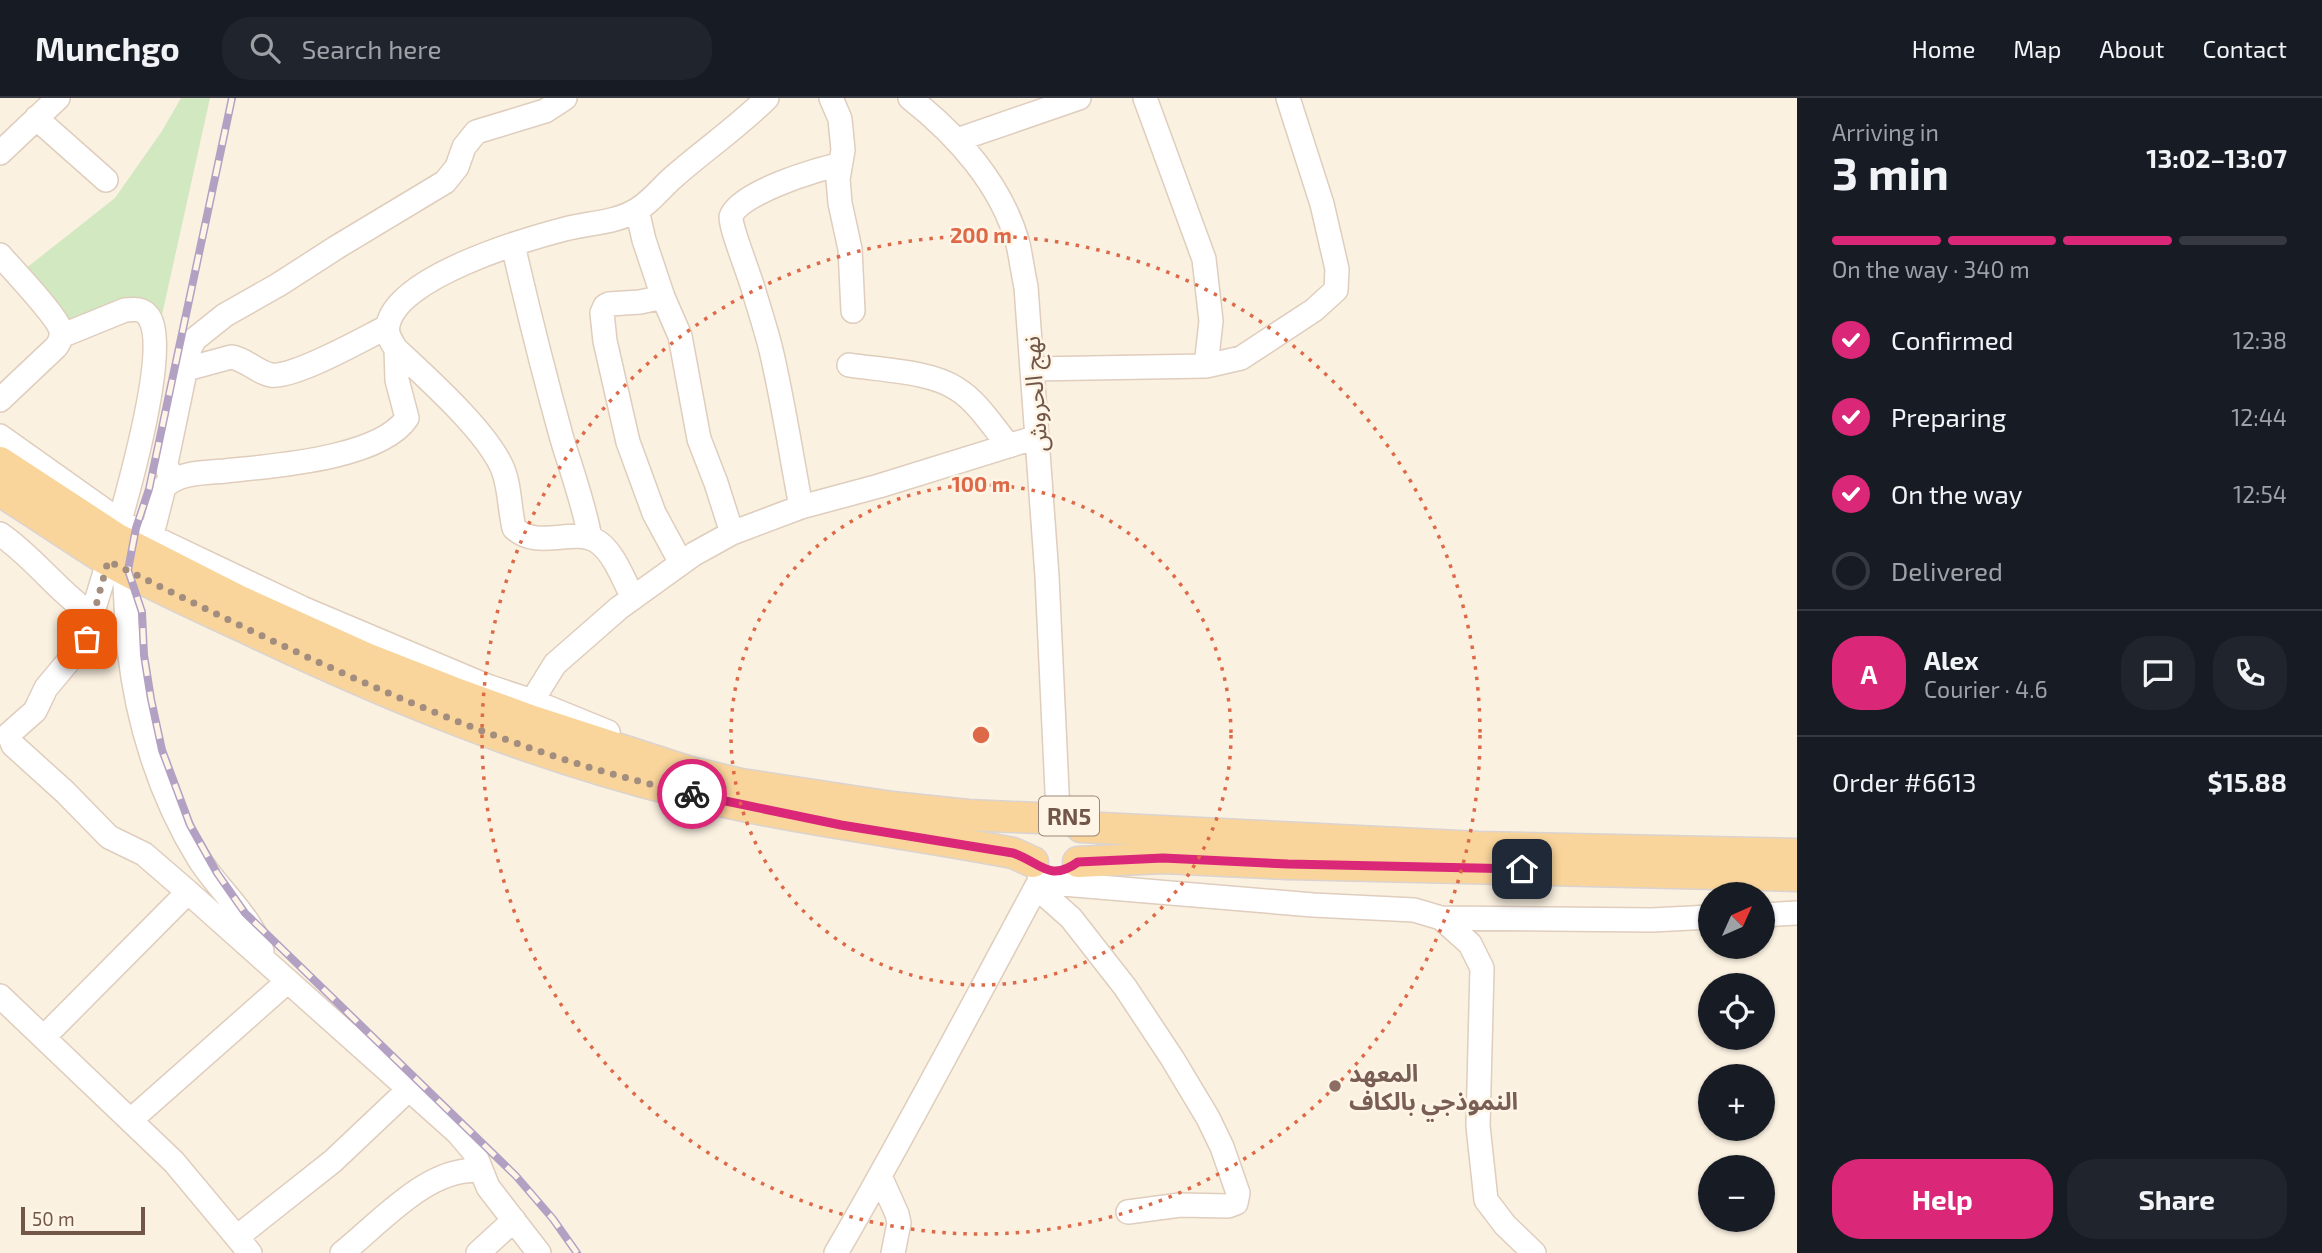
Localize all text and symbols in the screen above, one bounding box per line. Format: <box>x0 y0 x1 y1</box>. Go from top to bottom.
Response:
search box <box>222 17 712 80</box>
text: Munchgo <box>35 28 180 68</box>
icon: search <box>246 29 284 67</box>
text: Search here <box>302 33 441 64</box>
text: Home <box>1912 34 1975 63</box>
text: Map <box>2013 34 2061 63</box>
text: About <box>2099 34 2165 63</box>
text: Contact <box>2203 34 2287 63</box>
text: Arriving in <box>1832 118 1939 146</box>
text: 13:02–13:07 <box>2146 142 2287 173</box>
text: 3 min <box>1832 144 1949 199</box>
text: 200 m <box>950 222 1012 247</box>
text: On the way · 340 m <box>1832 255 2030 283</box>
icon: check <box>1832 321 1870 359</box>
text: Confirmed <box>1891 324 2014 355</box>
text: 12:38 <box>2233 326 2287 354</box>
street label: نهج الحروش <box>1015 335 1057 453</box>
icon: check <box>1832 398 1870 436</box>
text: Preparing <box>1891 401 2006 432</box>
text: 12:44 <box>2231 403 2287 431</box>
text: 100 m <box>952 471 1010 496</box>
icon: check <box>1832 475 1870 513</box>
text: On the way <box>1891 478 2022 509</box>
text: 12:54 <box>2233 480 2287 508</box>
text: Delivered <box>1891 555 2003 586</box>
pin <box>57 609 117 669</box>
icon: bag <box>68 620 106 658</box>
button: chat <box>2121 636 2195 710</box>
button: phone <box>2213 636 2287 710</box>
text: Alex <box>1924 644 1979 675</box>
text: A <box>1861 658 1877 689</box>
text: Courier · 4.6 <box>1924 675 2048 703</box>
centre of rings <box>969 723 993 747</box>
courier <box>657 759 727 829</box>
text: Order #6613 <box>1832 766 1976 797</box>
text: $15.88 <box>2208 766 2287 797</box>
icon: bike <box>673 775 711 813</box>
road number: RN5 <box>1039 796 1099 836</box>
pin <box>1492 839 1552 899</box>
icon: home <box>1503 850 1541 888</box>
north arrow <box>1698 882 1774 959</box>
map controls <box>1698 882 1775 1232</box>
button: locate <box>1698 973 1775 1050</box>
place label: المعهد النموذجي بالكاف <box>1349 1058 1518 1121</box>
button: + <box>1698 1064 1775 1141</box>
marker: المعهد النموذجي بالكاف <box>1327 1078 1343 1094</box>
button: − <box>1698 1155 1775 1232</box>
button: Help <box>1832 1159 2053 1239</box>
button: Share <box>2067 1159 2287 1239</box>
scale bar <box>21 1204 145 1236</box>
text: 50 m <box>32 1207 75 1230</box>

